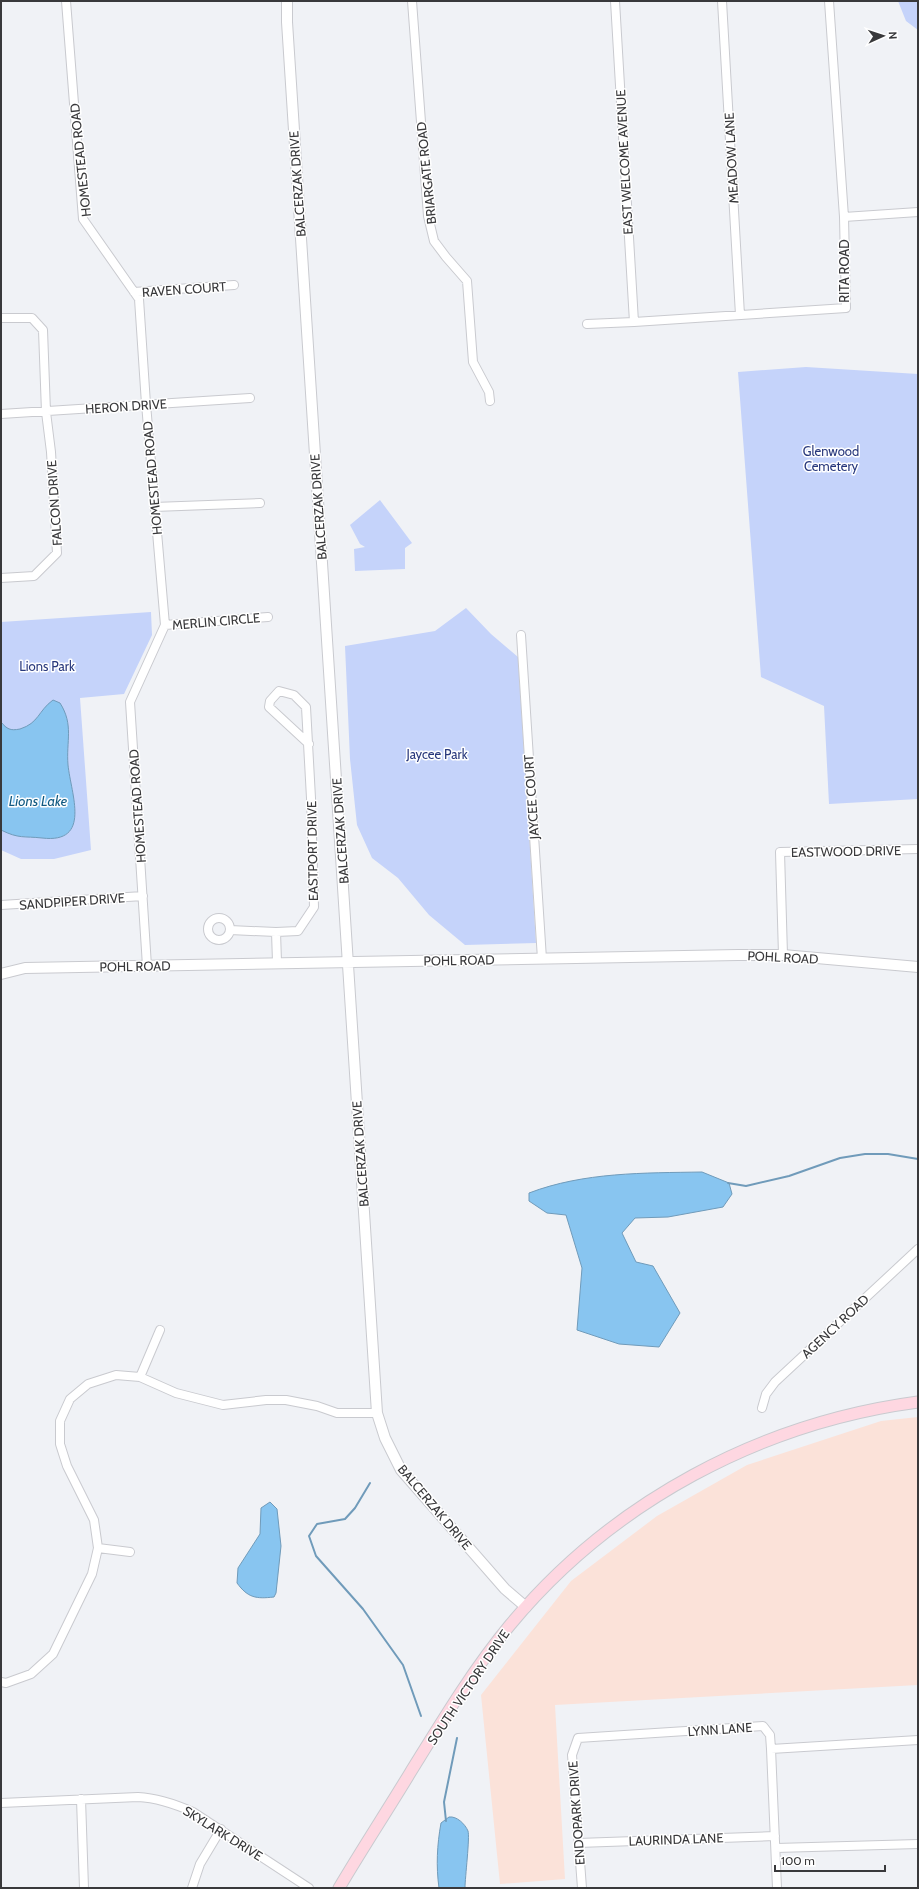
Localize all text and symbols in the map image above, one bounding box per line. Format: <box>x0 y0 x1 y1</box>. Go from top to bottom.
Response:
north arrow <box>863 16 903 56</box>
text: N <box>886 31 900 40</box>
street label: EAST WELCOME AVENUE <box>612 89 636 235</box>
street label: HOMESTEAD ROAD <box>66 102 94 218</box>
street label: MEADOW LANE <box>721 112 741 204</box>
street label: BRIARGATE ROAD <box>413 121 439 225</box>
street label: BALCERZAK DRIVE <box>285 130 309 238</box>
street label: RITA ROAD <box>836 239 852 303</box>
street label: RAVEN COURT <box>141 278 227 300</box>
street label: HERON DRIVE <box>85 395 167 417</box>
street label: HOMESTEAD ROAD <box>139 420 165 536</box>
park label: Glenwood Cemetery <box>803 443 859 474</box>
street label: BALCERZAK DRIVE <box>306 453 330 561</box>
street label: FALCON DRIVE <box>43 460 65 546</box>
street label: MERLIN CIRCLE <box>171 609 261 633</box>
park label: Lions Park <box>19 658 75 674</box>
park label: Jaycee Park <box>405 746 468 762</box>
street label: HOMESTEAD ROAD <box>125 749 149 863</box>
street label: JAYCEE COURT <box>520 754 542 841</box>
street label: BALCERZAK DRIVE <box>328 777 352 885</box>
water label: Lions Lake <box>9 792 68 810</box>
street label: EASTPORT DRIVE <box>303 801 321 901</box>
street label: EASTWOOD DRIVE <box>791 842 901 860</box>
street label: SANDPIPER DRIVE <box>19 889 125 913</box>
street label: POHL ROAD <box>747 947 819 967</box>
street label: POHL ROAD <box>423 951 495 969</box>
street label: POHL ROAD <box>99 957 171 975</box>
street label: BALCERZAK DRIVE <box>348 1100 372 1208</box>
street label: AGENCY ROAD <box>798 1291 872 1361</box>
street label: BALCERZAK DRIVE <box>395 1461 475 1553</box>
street label: SOUTH VICTORY DRIVE <box>423 1626 513 1748</box>
street label: LYNN LANE <box>687 1719 753 1739</box>
street label: ENDOPARK DRIVE <box>564 1760 588 1866</box>
street label: SKYLARK DRIVE <box>180 1802 266 1864</box>
street label: LAURINDA LANE <box>628 1829 724 1849</box>
scale bar <box>775 1847 885 1873</box>
text: 100 m <box>781 1853 815 1868</box>

